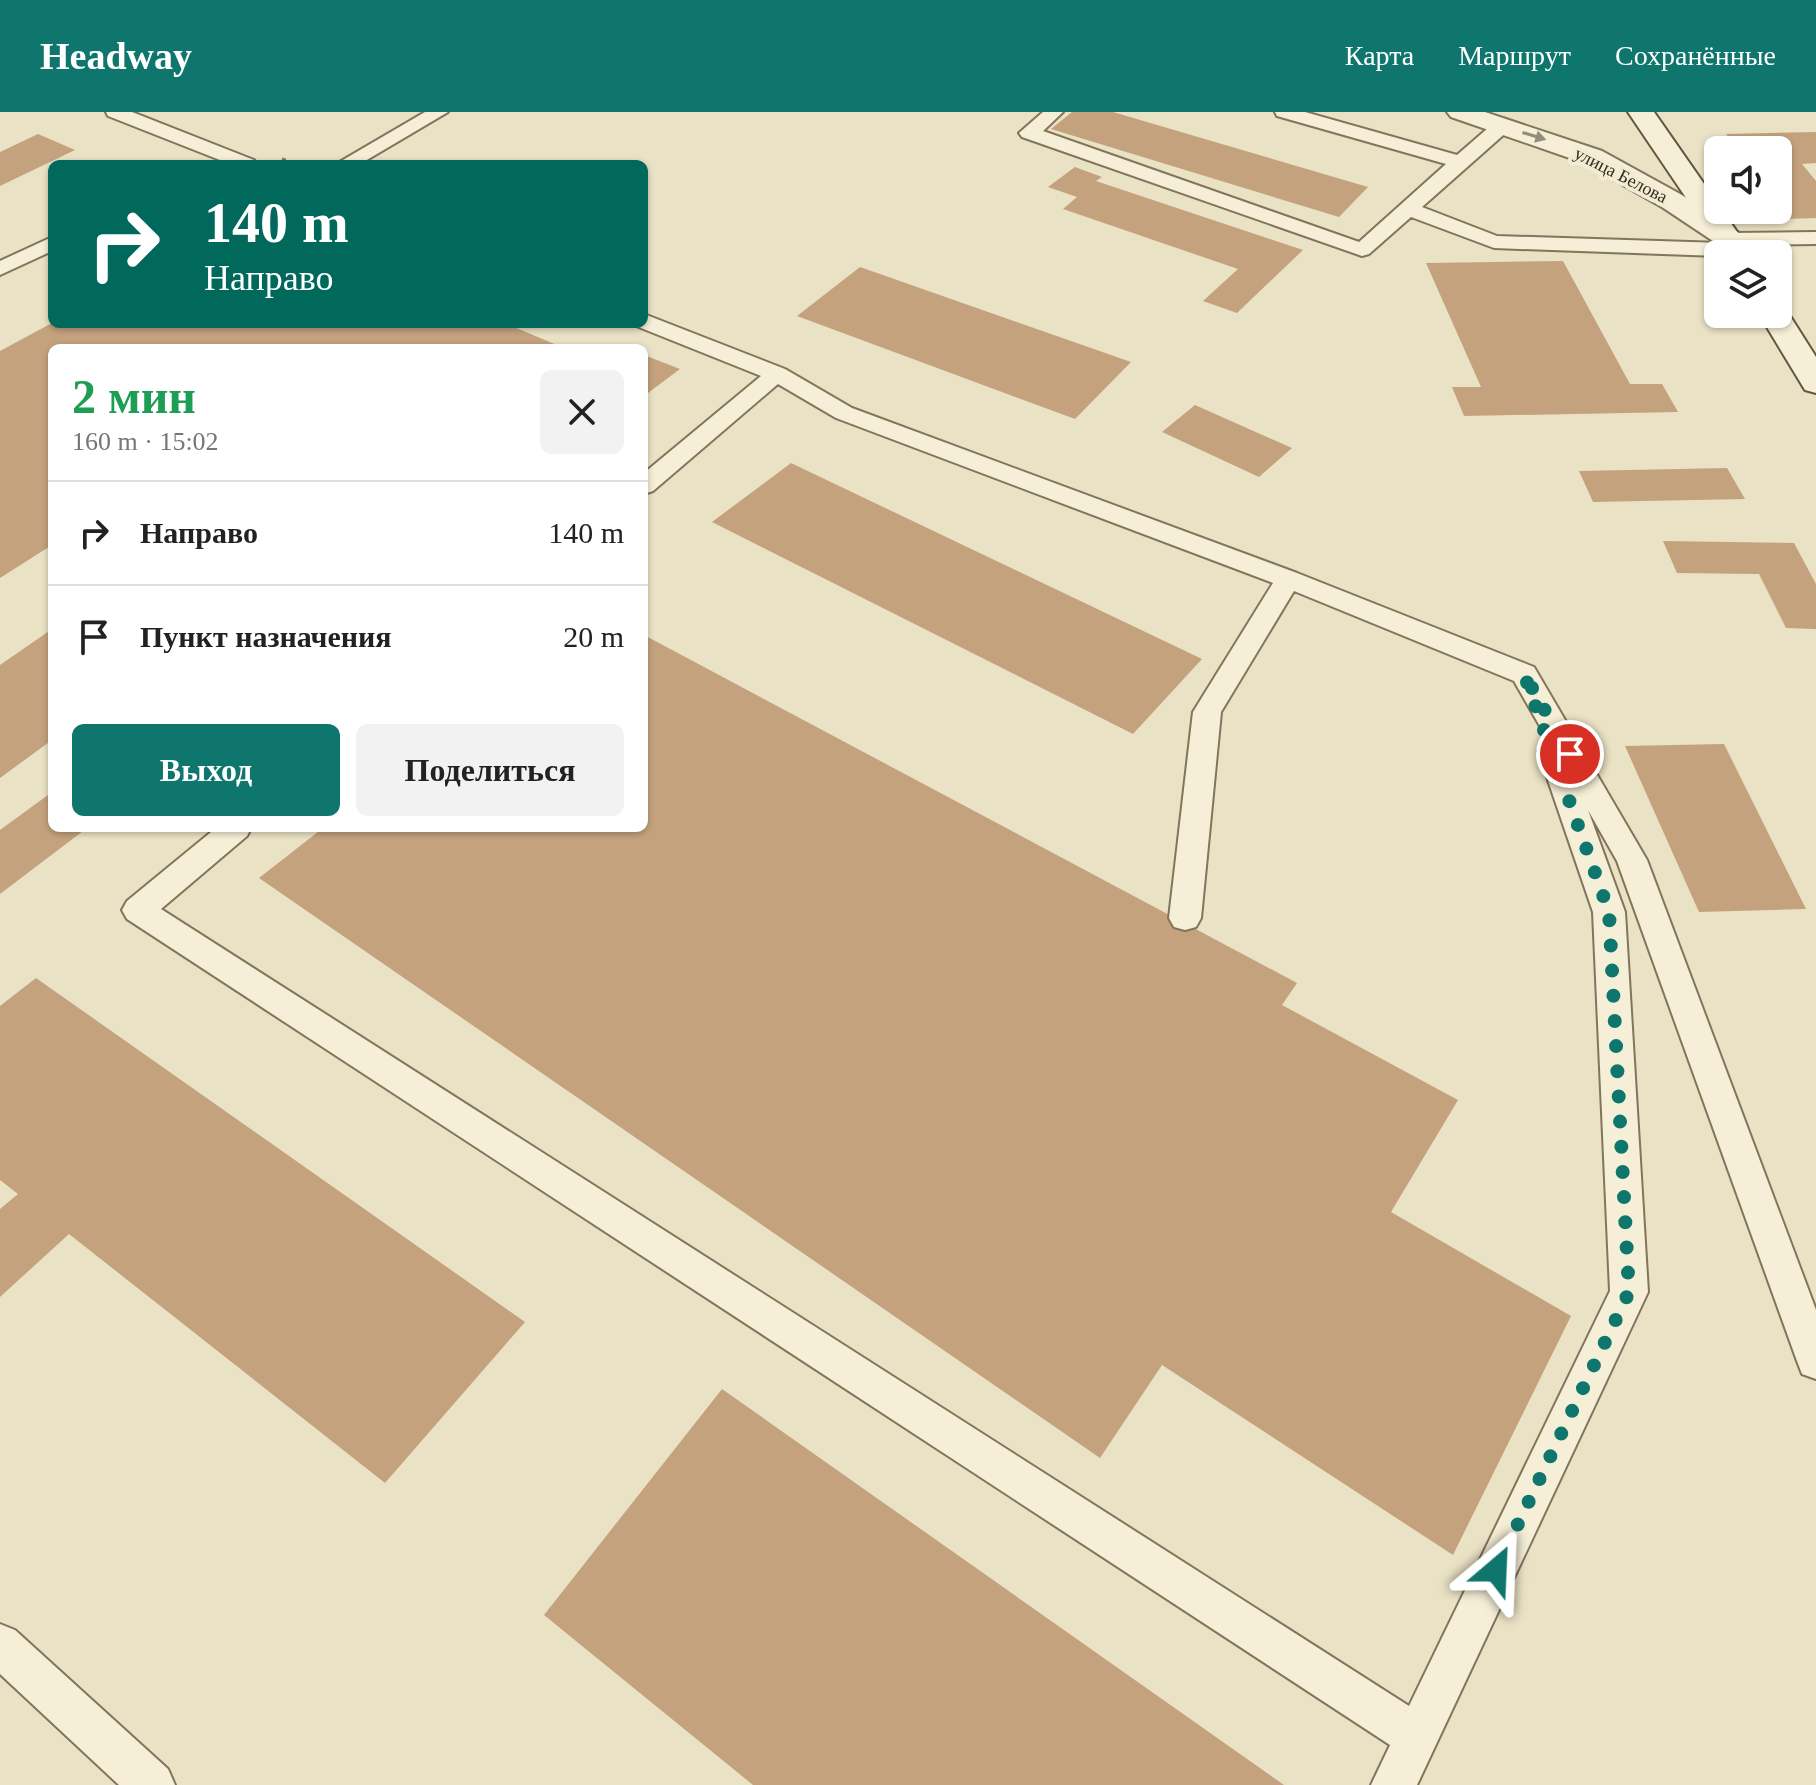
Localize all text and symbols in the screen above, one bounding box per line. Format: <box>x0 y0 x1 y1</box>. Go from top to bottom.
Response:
text: Headway <box>40 35 192 77</box>
text: Карта <box>1345 40 1414 71</box>
text: Маршрут <box>1458 40 1571 71</box>
text: Сохранённые <box>1615 40 1776 71</box>
one-way arrow <box>1522 130 1546 143</box>
map controls <box>1704 136 1792 328</box>
button: sound <box>1704 136 1792 224</box>
street label: улица Белова <box>1571 143 1671 207</box>
icon: right <box>72 192 176 296</box>
text: 140 m <box>204 192 349 254</box>
button: layers <box>1704 240 1792 328</box>
text: Направо <box>204 258 334 298</box>
text: 2 мин <box>72 370 196 423</box>
button: close <box>540 370 624 454</box>
text: 160 m · 15:02 <box>72 427 219 456</box>
icon: right <box>72 511 116 555</box>
text: Направо <box>140 516 258 549</box>
text: 140 m <box>548 516 624 549</box>
icon: arrive <box>72 615 116 659</box>
text: Пункт назначения <box>140 620 392 653</box>
text: 20 m <box>563 620 624 653</box>
pin <box>1536 720 1604 788</box>
button: Выход <box>72 724 340 816</box>
button: Поделиться <box>356 724 624 816</box>
icon: arrive <box>1548 732 1592 776</box>
position arrow <box>1454 1528 1538 1612</box>

